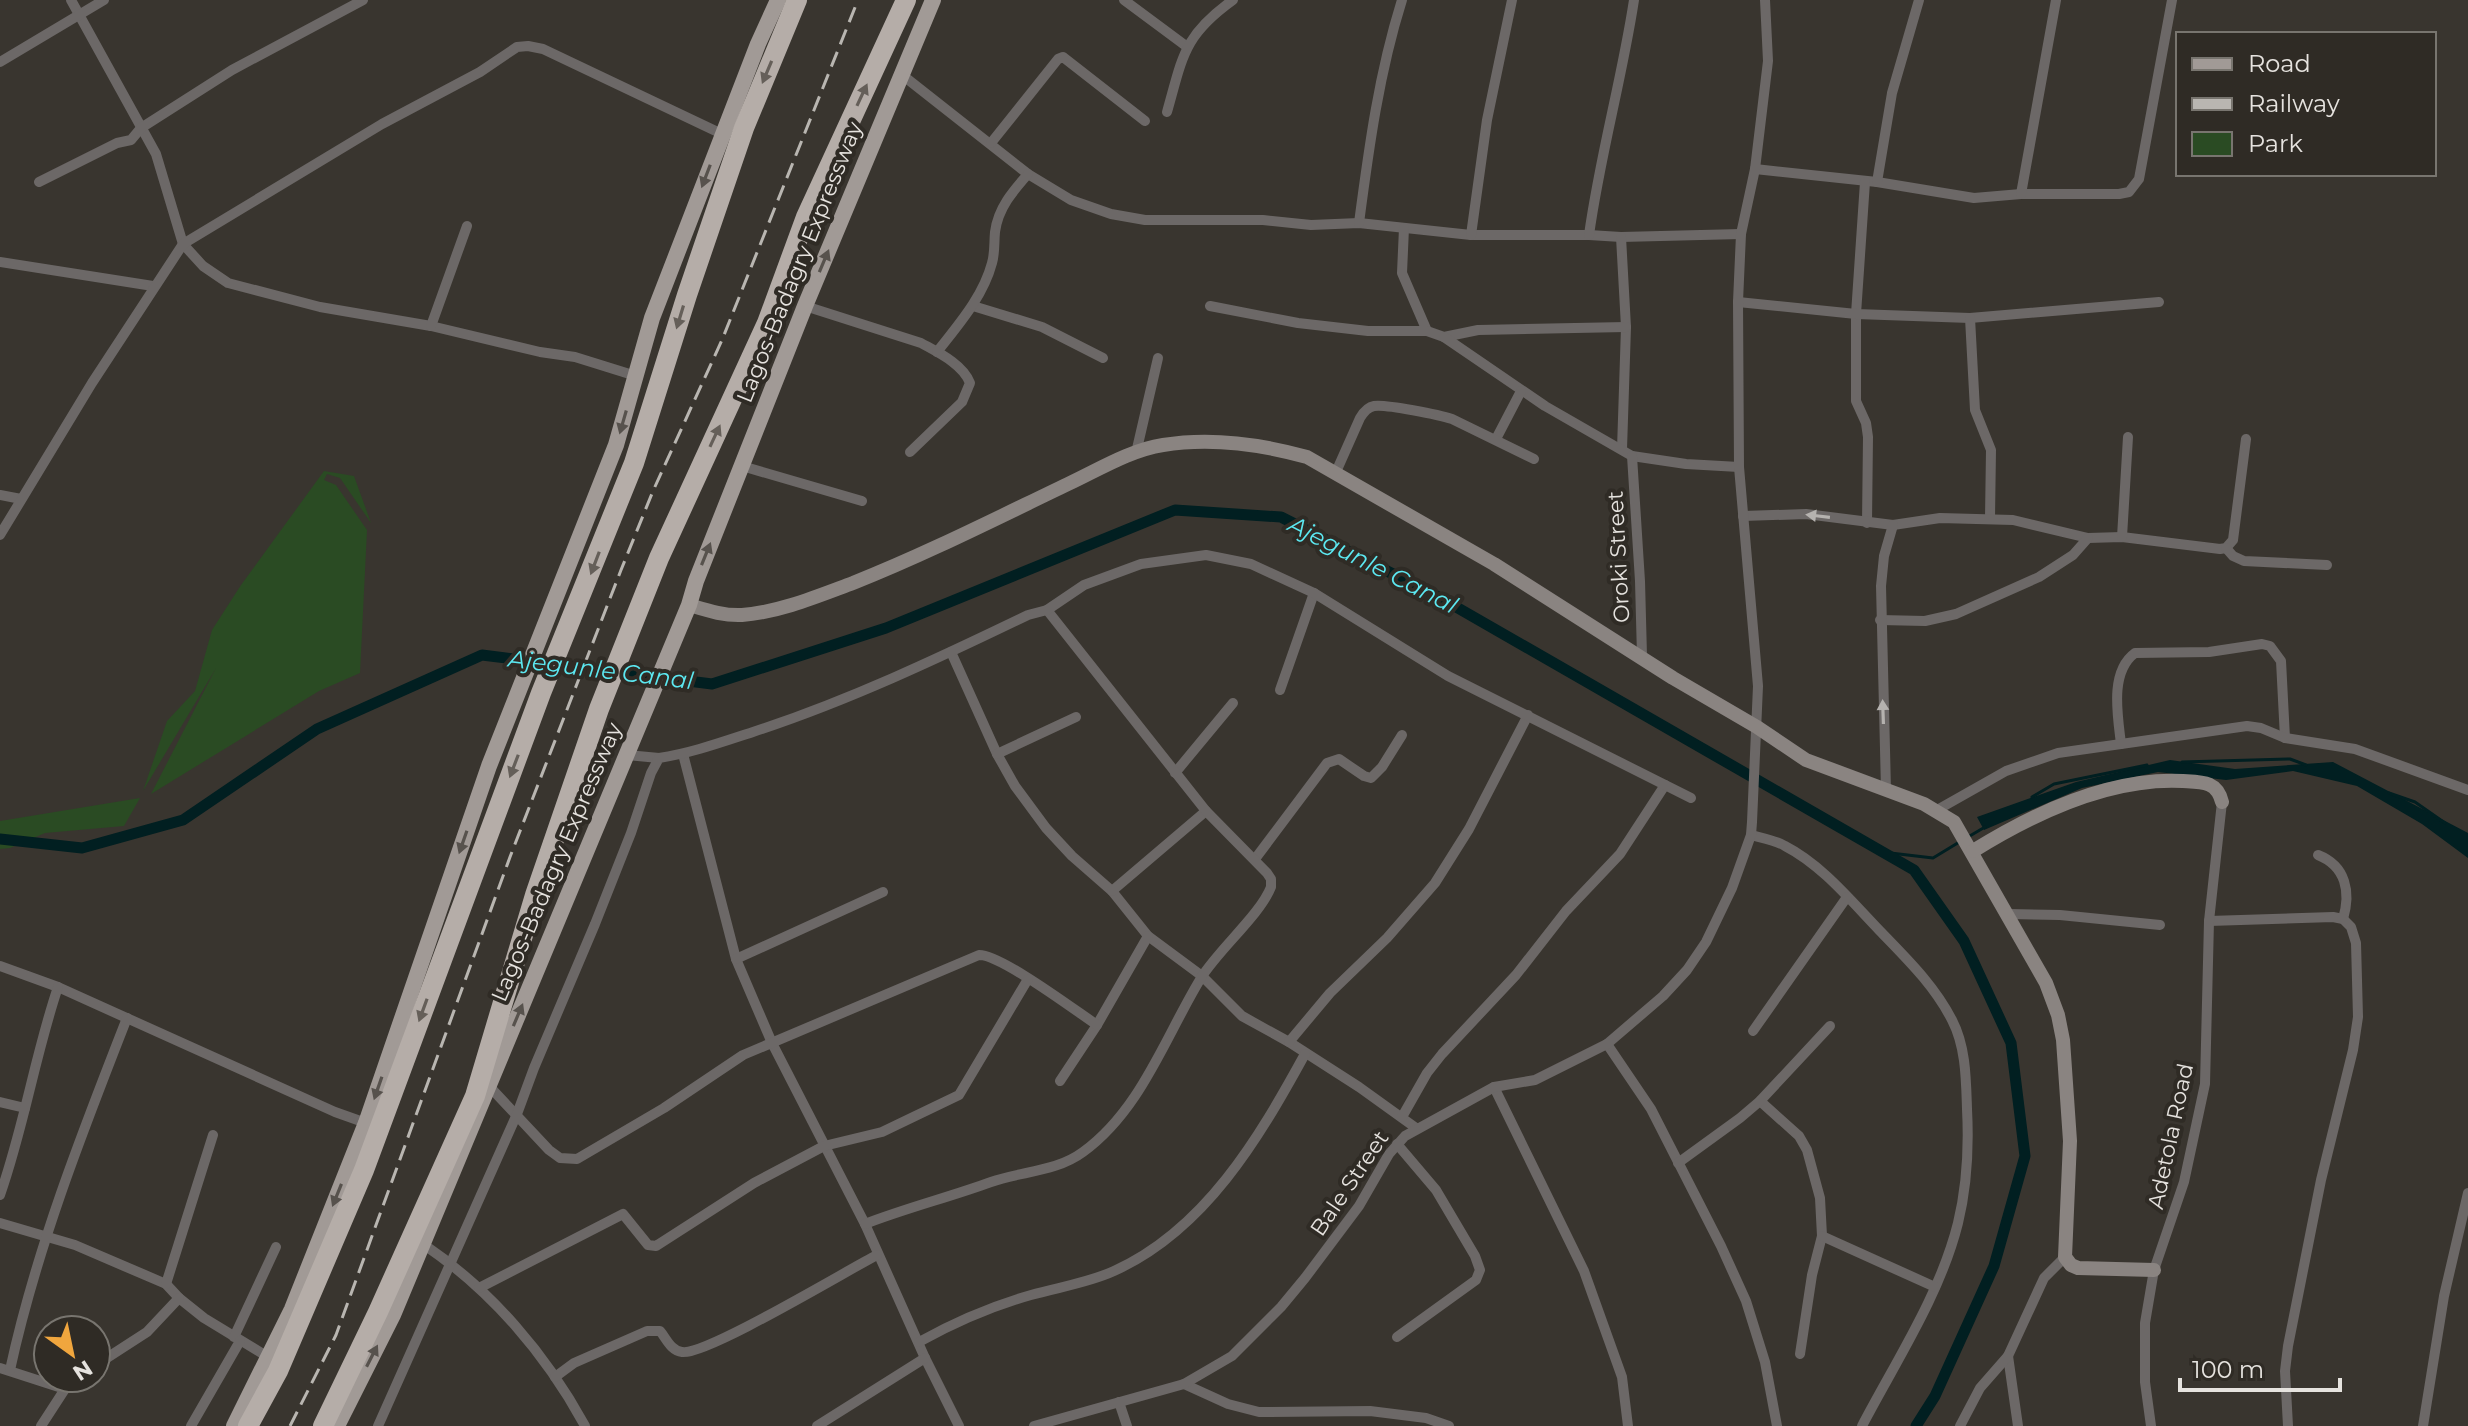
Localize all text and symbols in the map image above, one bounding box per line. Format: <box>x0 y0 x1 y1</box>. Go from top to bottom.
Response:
legend <box>2176 32 2436 176</box>
text: Road <box>2248 49 2311 78</box>
one-way arrow <box>760 60 773 84</box>
one-way arrow <box>856 83 869 107</box>
text: Railway <box>2248 89 2340 118</box>
street label: Lagos-Badagry Expressway <box>731 118 868 406</box>
text: Park <box>2248 129 2303 158</box>
one-way arrow <box>699 164 712 188</box>
one-way arrow <box>817 249 830 273</box>
one-way arrow <box>673 305 686 329</box>
one-way arrow <box>616 409 628 434</box>
one-way arrow <box>708 425 722 448</box>
street label: Oroki Street <box>1602 490 1635 624</box>
water label: Ajegunle Canal <box>1282 508 1463 620</box>
one-way arrow <box>1805 509 1830 522</box>
one-way arrow <box>700 542 713 566</box>
one-way arrow <box>588 551 601 575</box>
water label: Ajegunle Canal <box>505 644 696 695</box>
one-way arrow <box>1877 699 1890 724</box>
street label: Lagos-Badagry Expressway <box>485 719 628 1006</box>
one-way arrow <box>507 754 520 778</box>
one-way arrow <box>457 831 469 855</box>
one-way arrow <box>417 998 429 1022</box>
one-way arrow <box>512 1003 525 1026</box>
street label: Adetola Road <box>2142 1061 2199 1211</box>
one-way arrow <box>372 1076 384 1100</box>
street label: Bale Street <box>1304 1126 1394 1241</box>
one-way arrow <box>331 1183 344 1207</box>
north arrow <box>32 1314 112 1394</box>
scale bar <box>2180 1342 2340 1392</box>
one-way arrow <box>365 1345 379 1368</box>
text: N <box>68 1354 97 1387</box>
text: 100 m <box>2192 1355 2264 1384</box>

